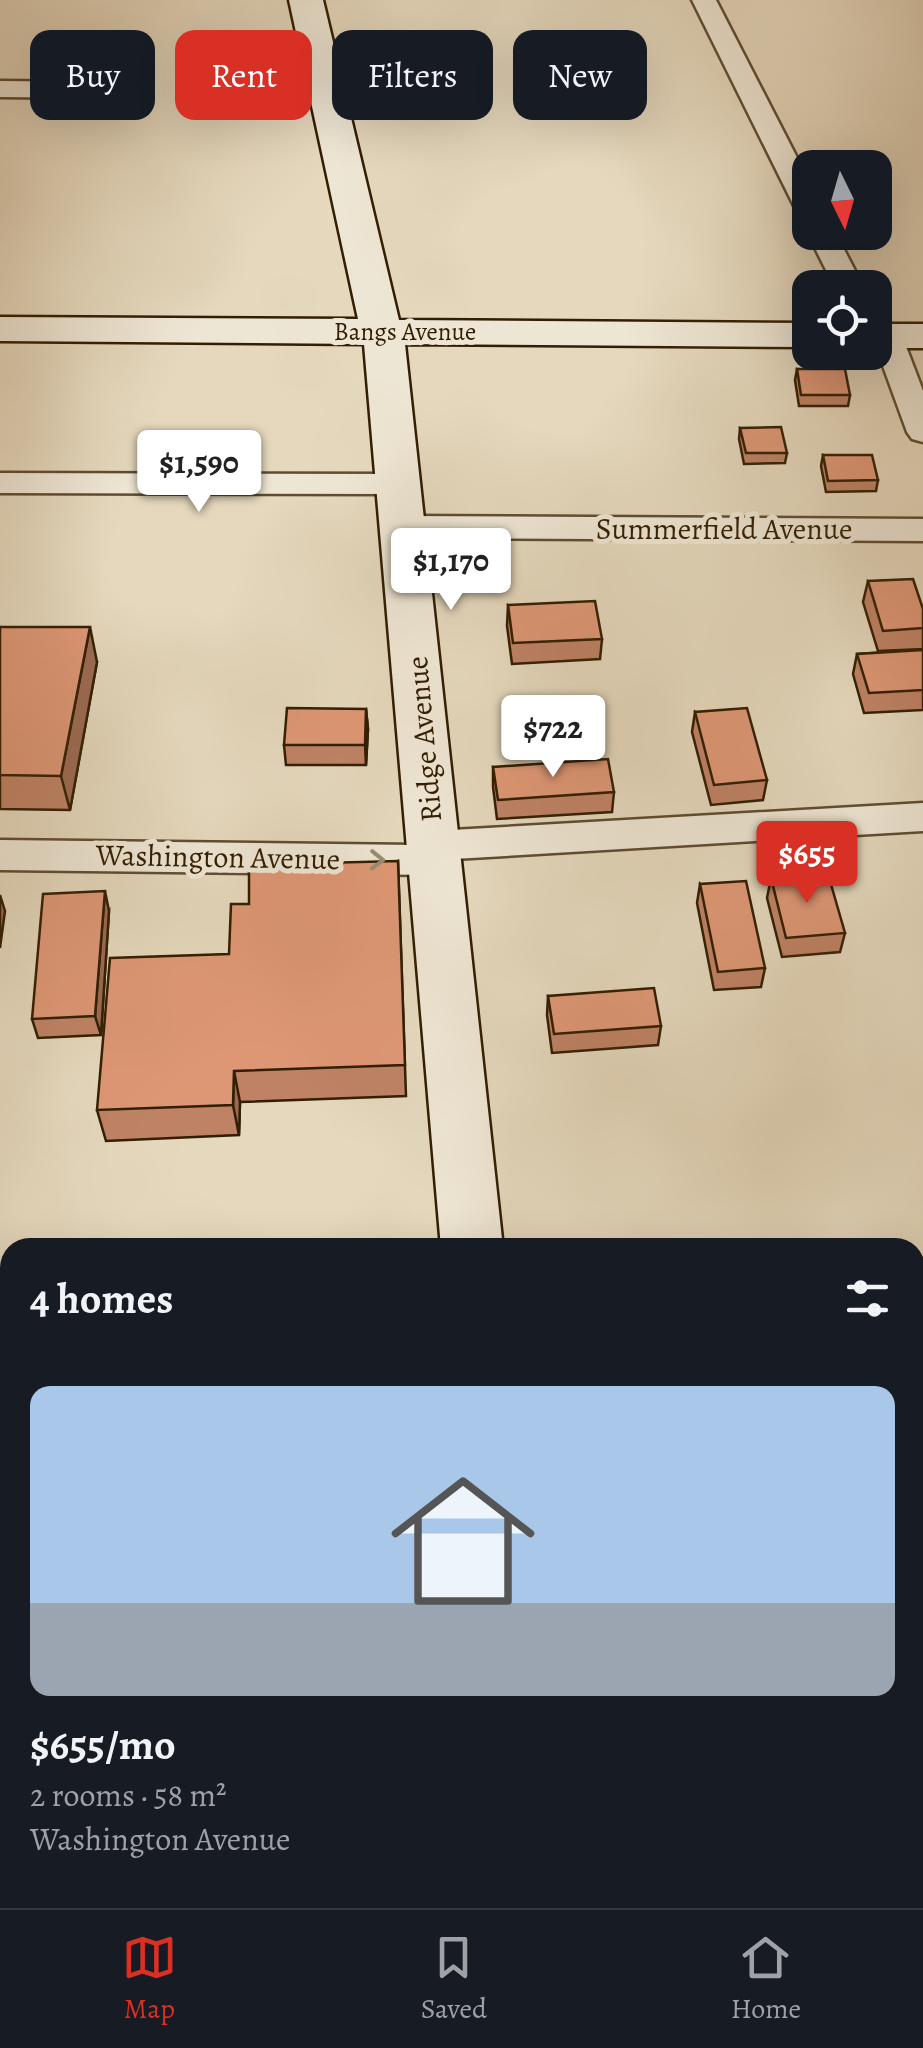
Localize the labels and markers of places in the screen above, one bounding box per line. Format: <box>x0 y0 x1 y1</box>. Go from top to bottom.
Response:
pin: $1,590 <box>118 430 280 515</box>
pin: $1,170 <box>370 528 532 613</box>
pin: $722 <box>494 695 612 780</box>
pin: $655 <box>748 821 866 906</box>

